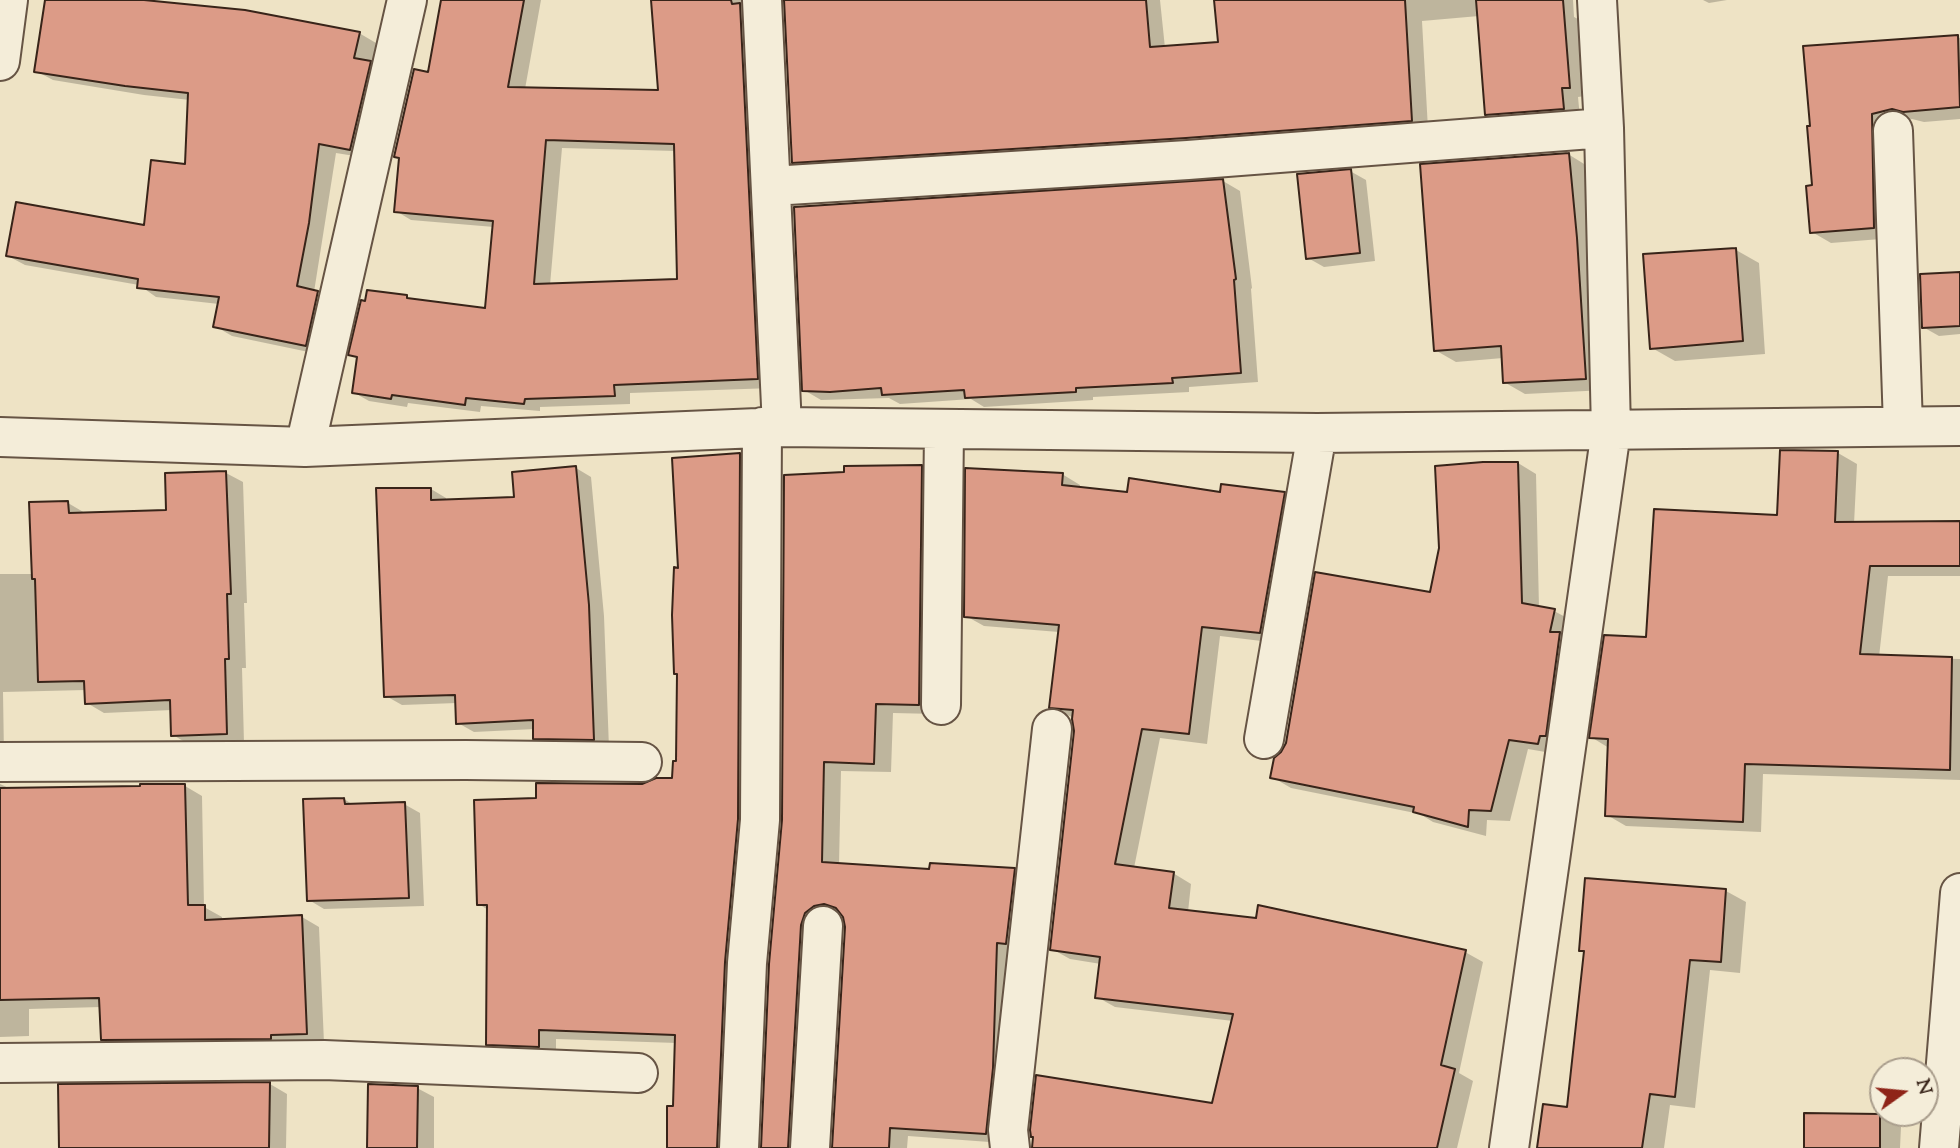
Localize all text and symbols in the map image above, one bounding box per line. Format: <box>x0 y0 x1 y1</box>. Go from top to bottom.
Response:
north arrow <box>1869 1057 1939 1127</box>
text: N <box>1908 1076 1938 1098</box>

